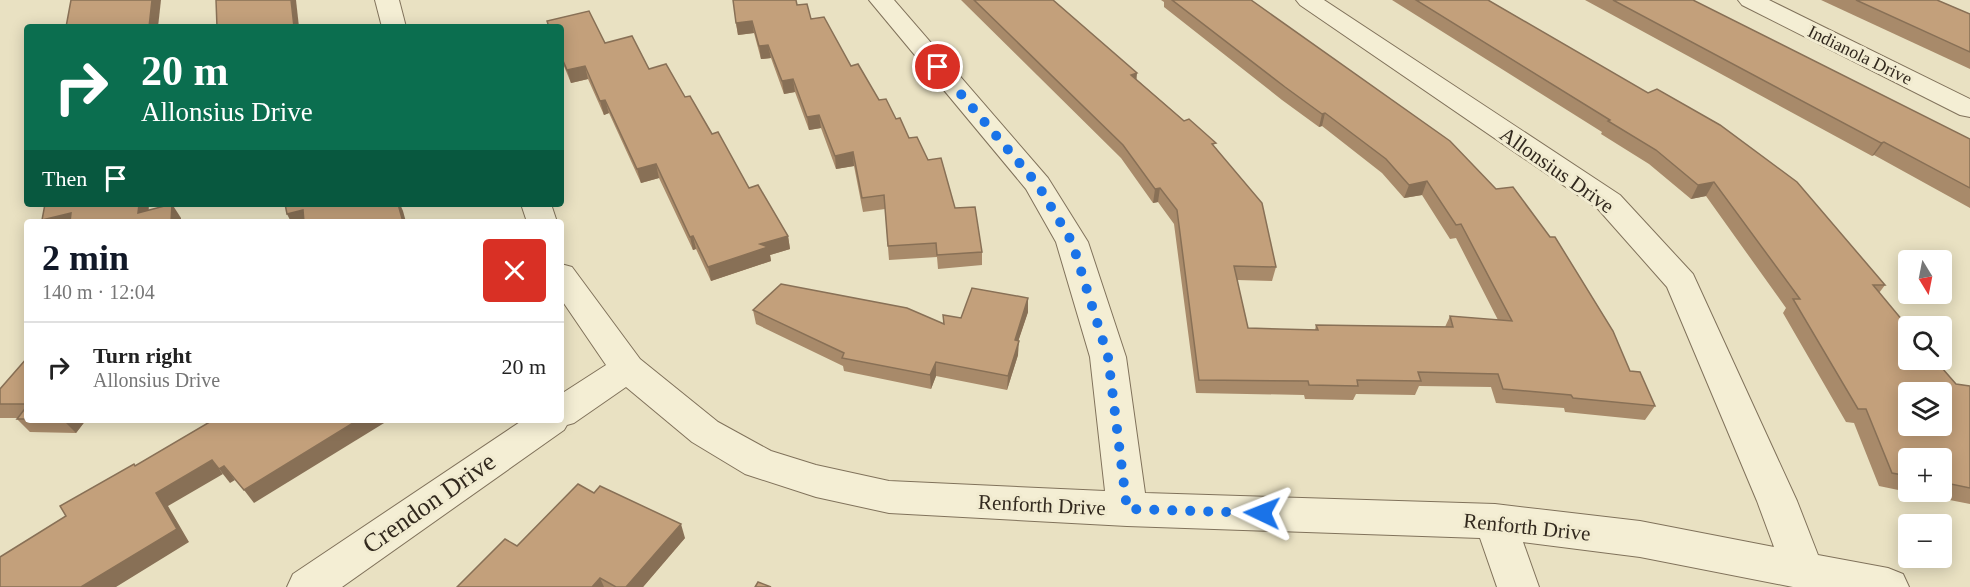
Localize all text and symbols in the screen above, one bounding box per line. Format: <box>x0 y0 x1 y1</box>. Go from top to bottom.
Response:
street label: Indianola Drive <box>1805 21 1915 89</box>
pin <box>912 41 963 92</box>
icon: right <box>42 48 120 126</box>
text: 20 m <box>141 48 229 94</box>
icon: arrive <box>921 50 954 83</box>
text: Allonsius Drive <box>141 97 313 127</box>
street label: Allonsius Drive <box>1495 122 1619 218</box>
icon: arrive <box>99 162 132 195</box>
text: Then <box>42 166 87 191</box>
text: 2 min <box>42 238 129 278</box>
button: close <box>483 239 546 302</box>
north arrow <box>1898 250 1952 304</box>
map controls <box>1898 250 1952 568</box>
text: 140 m · 12:04 <box>42 281 155 303</box>
button: search <box>1898 316 1952 370</box>
text: Turn right <box>93 343 192 368</box>
icon: right <box>42 351 75 384</box>
text: 20 m <box>501 354 546 379</box>
text: Allonsius Drive <box>93 369 220 391</box>
button: layers <box>1898 382 1952 436</box>
street label: Crendon Drive <box>357 447 501 559</box>
button: + <box>1898 448 1952 502</box>
position arrow <box>1230 481 1294 545</box>
street label: Renforth Drive <box>978 490 1106 520</box>
street label: Renforth Drive <box>1462 508 1592 546</box>
button: − <box>1898 514 1952 568</box>

